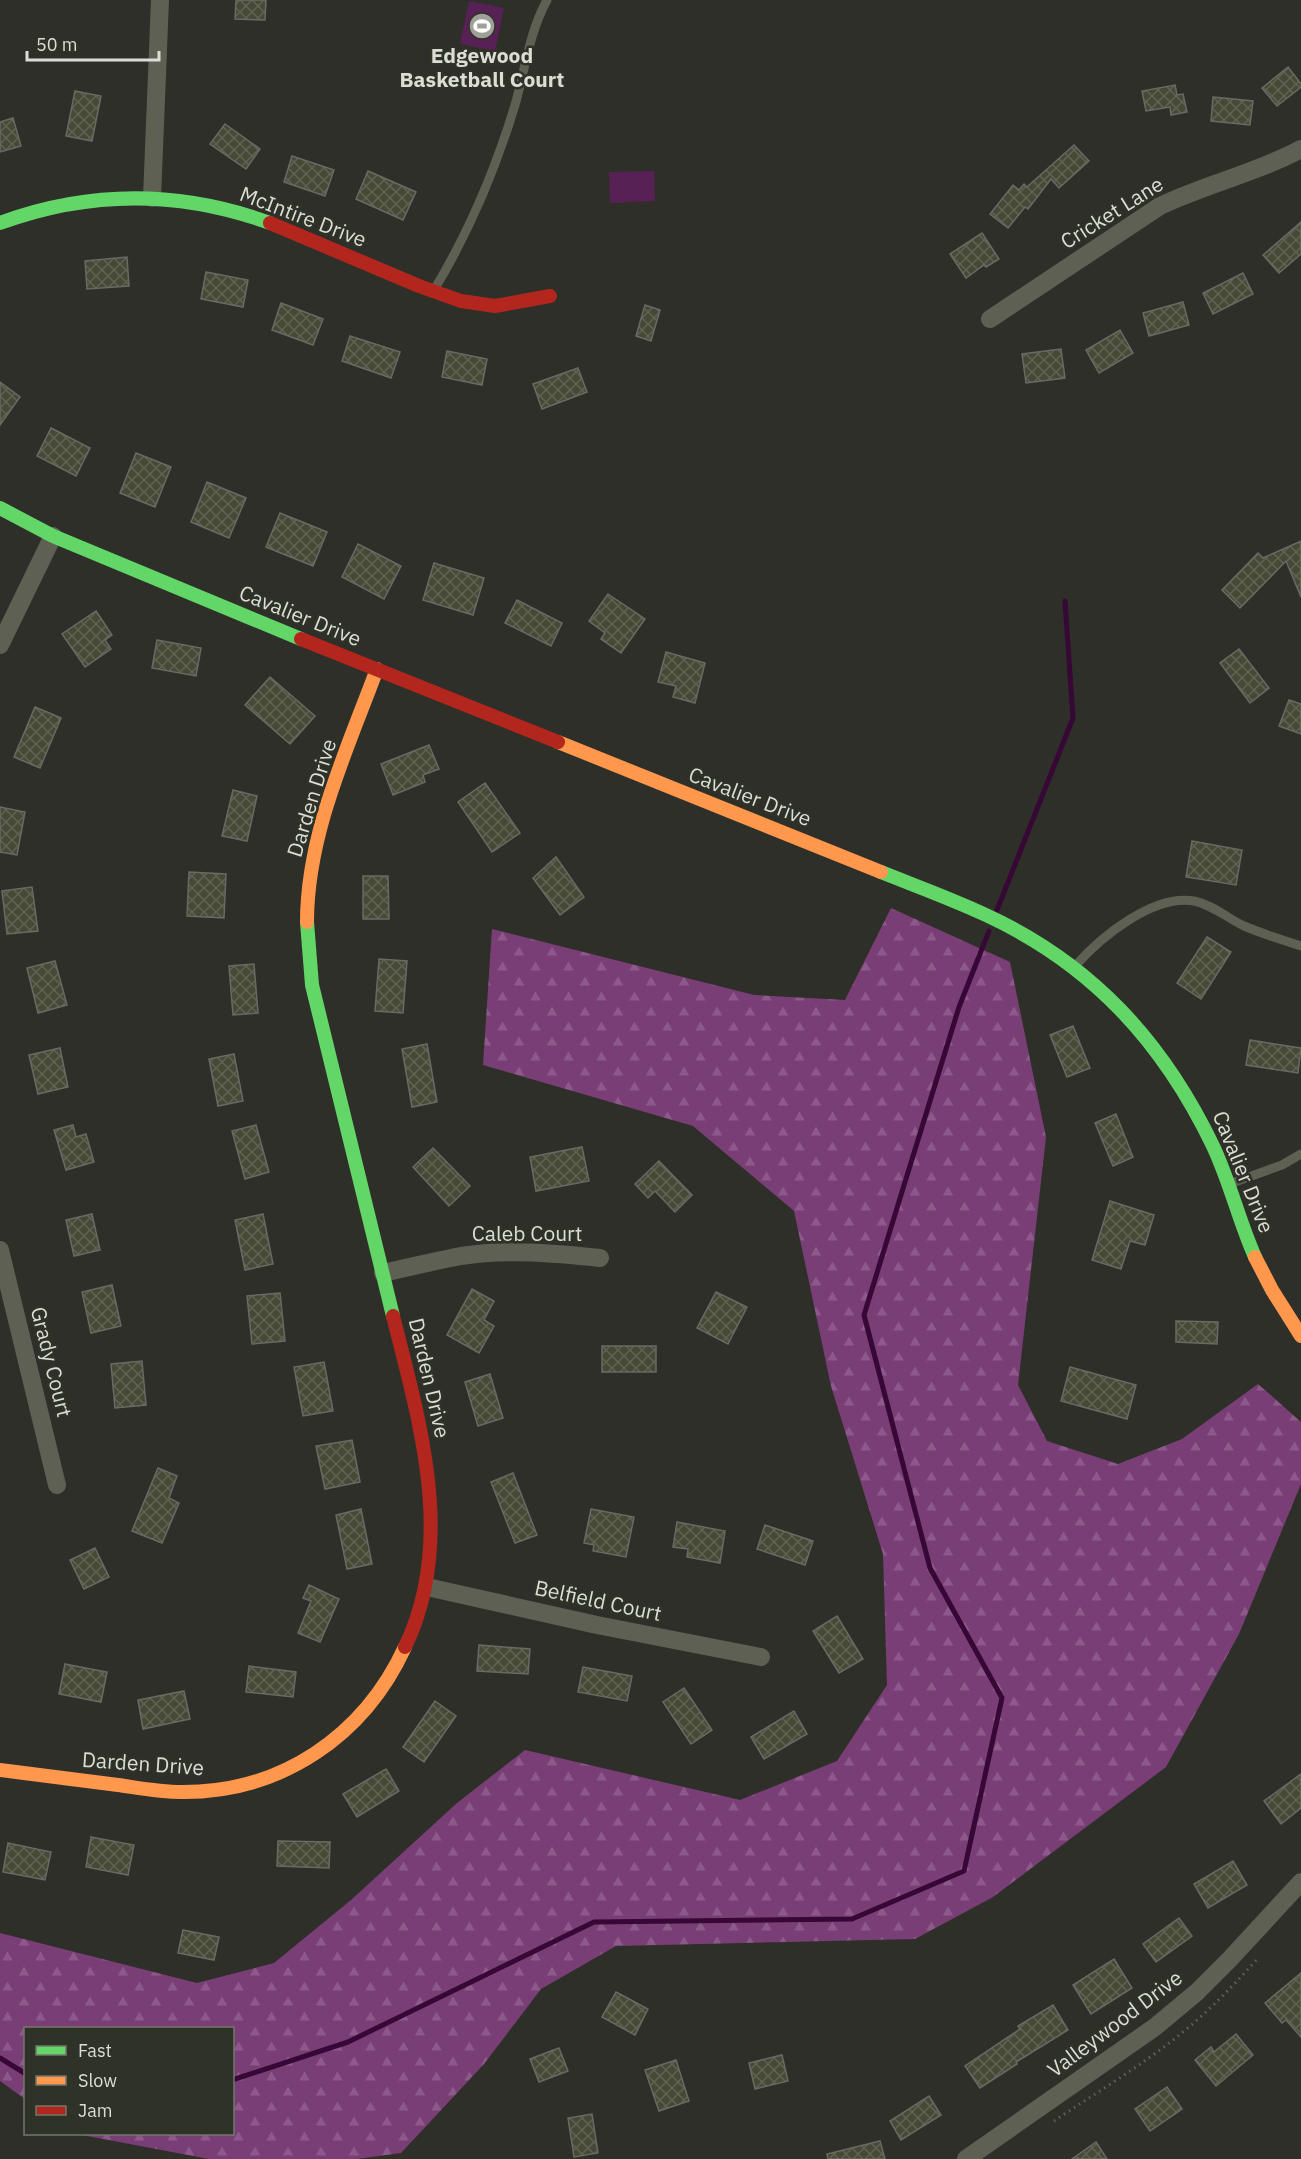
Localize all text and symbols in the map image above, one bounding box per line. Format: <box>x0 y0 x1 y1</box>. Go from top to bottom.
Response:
sports icon: Edgewood Basketball Court <box>467 11 497 41</box>
scale bar <box>27 24 159 62</box>
text: 50 m <box>36 33 78 56</box>
place label: Edgewood Basketball Court <box>400 41 564 93</box>
street label: Cricket Lane <box>1055 169 1168 255</box>
street label: McIntire Drive <box>236 179 371 253</box>
street label: Cavalier Drive <box>235 578 366 652</box>
street label: Darden Drive <box>280 735 342 860</box>
street label: Cavalier Drive <box>685 760 816 832</box>
street label: Cavalier Drive <box>1207 1106 1281 1237</box>
street label: Caleb Court <box>472 1219 582 1247</box>
street label: Grady Court <box>25 1304 79 1420</box>
street label: Darden Drive <box>403 1315 457 1440</box>
street label: Belfield Court <box>532 1573 664 1627</box>
street label: Darden Drive <box>81 1745 205 1781</box>
street label: Valleywood Drive <box>1041 1963 1188 2083</box>
legend <box>24 2027 234 2135</box>
text: Fast <box>78 2039 112 2062</box>
text: Slow <box>78 2069 117 2092</box>
text: Jam <box>78 2099 113 2122</box>

